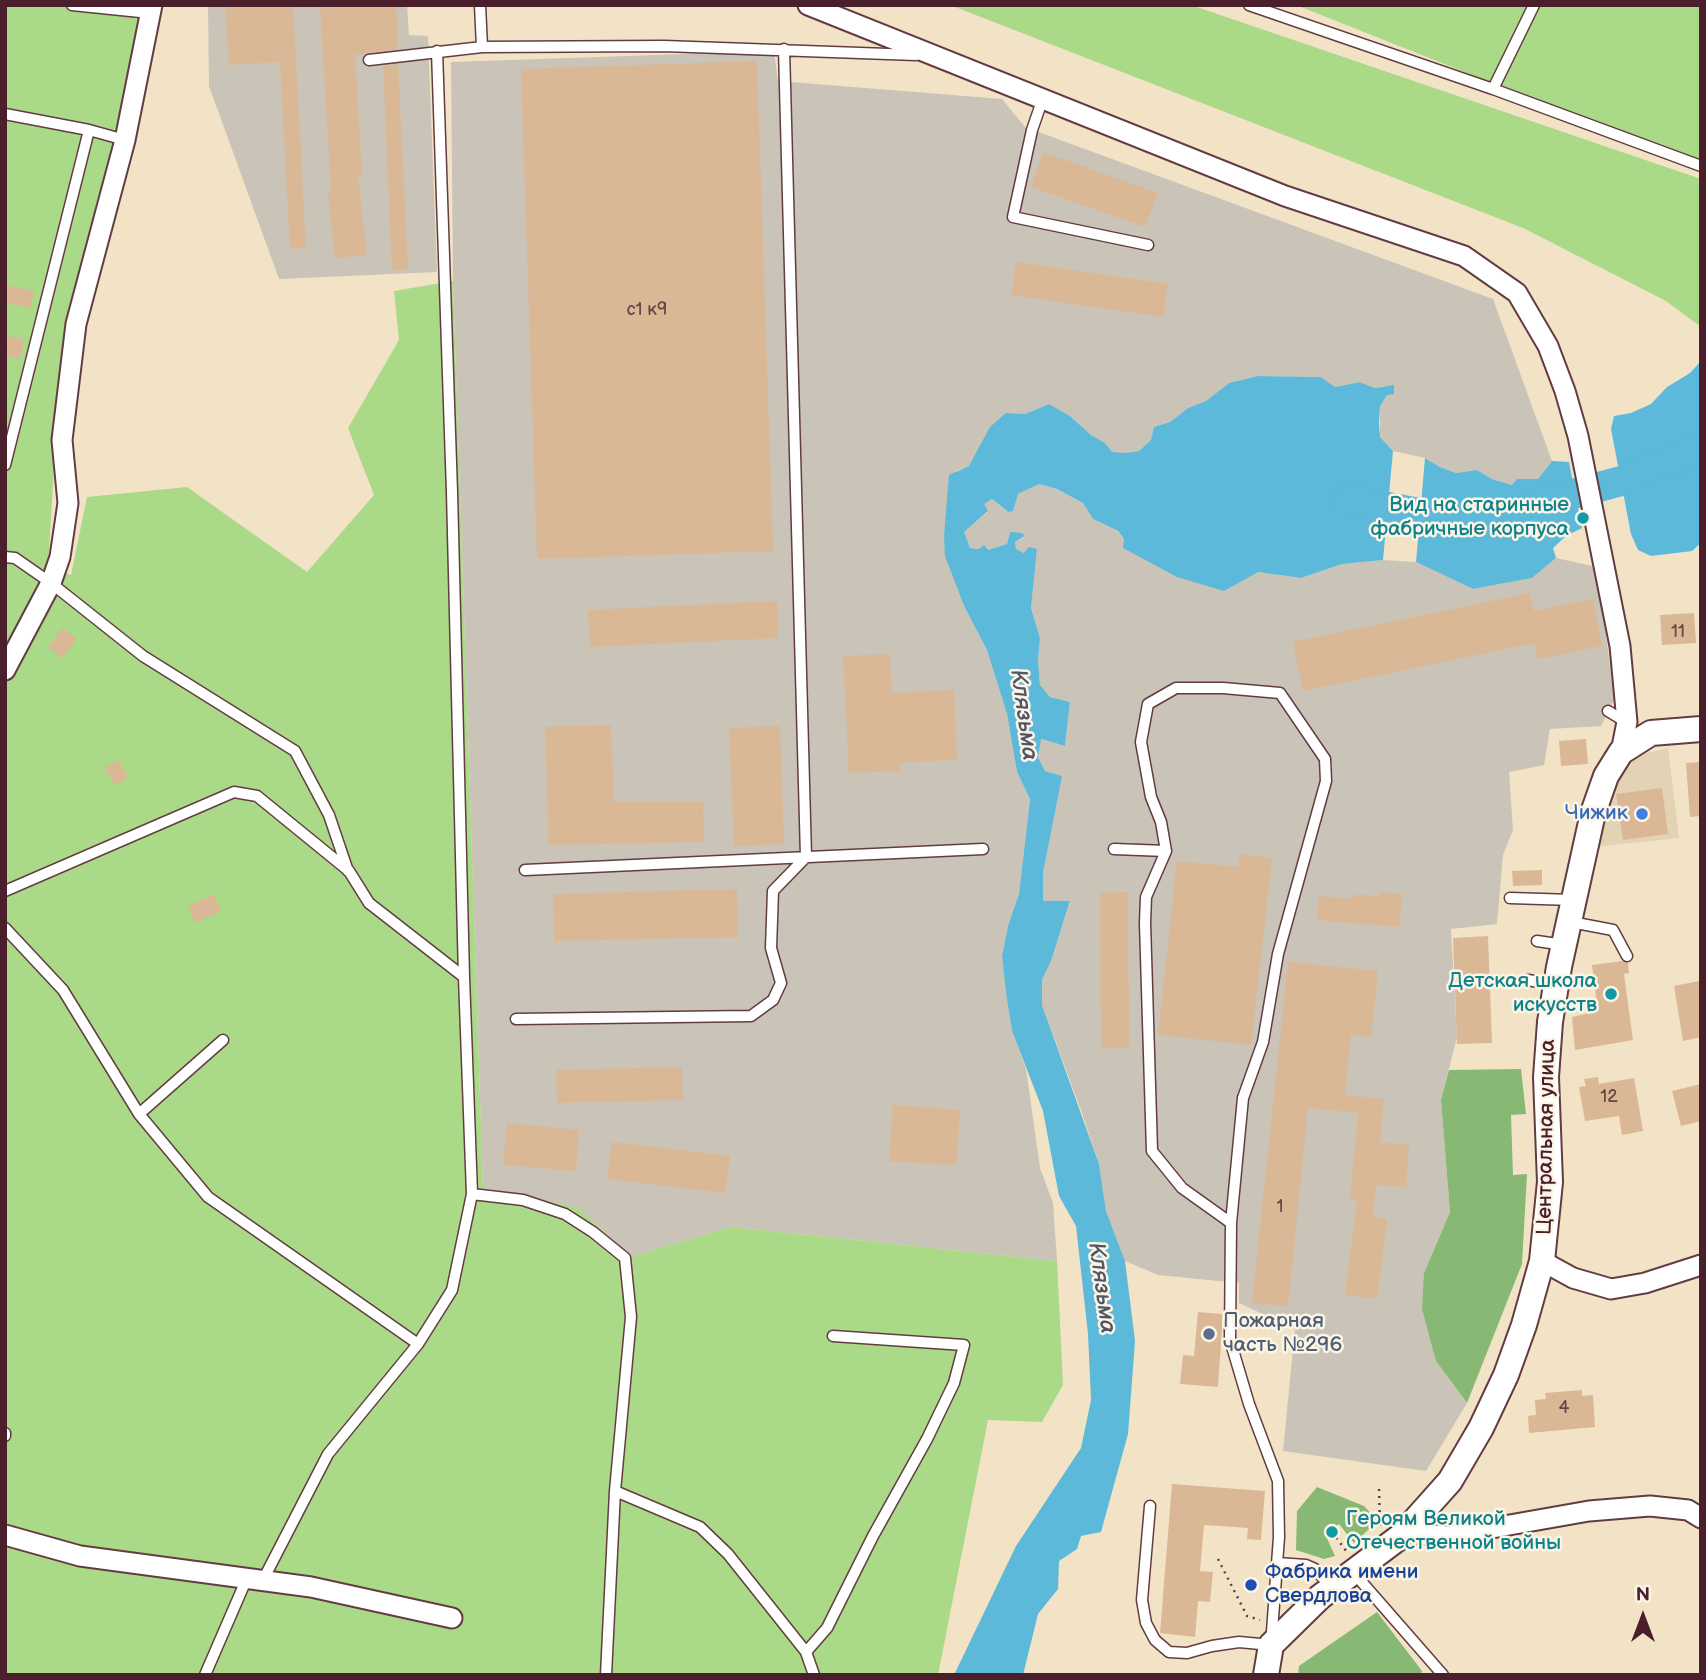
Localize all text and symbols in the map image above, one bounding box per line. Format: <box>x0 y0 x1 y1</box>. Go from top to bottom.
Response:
house number: с1 к9 <box>627 299 667 321</box>
place label: Вид на старинные фабричные корпуса <box>1371 493 1569 543</box>
marker: Вид на старинные фабричные корпуса <box>1575 510 1591 526</box>
house number: 11 <box>1671 621 1685 643</box>
water label: Клязьма <box>1003 668 1043 762</box>
place label: Чижик <box>1565 801 1628 827</box>
marker: Чижик <box>1634 806 1650 822</box>
place label: Детская школа искусств <box>1448 969 1597 1019</box>
marker: Детская школа искусств <box>1603 986 1619 1002</box>
street label: Центральная улица <box>1533 1039 1561 1235</box>
house number: 12 <box>1600 1086 1618 1108</box>
house number: 1 <box>1277 1196 1283 1218</box>
water label: Клязьма <box>1081 1241 1121 1335</box>
place label: Пожарная часть №296 <box>1223 1309 1342 1359</box>
marker: Пожарная часть №296 <box>1201 1326 1217 1342</box>
house number: 4 <box>1559 1397 1569 1419</box>
place label: Героям Великой Отечественной войны <box>1346 1507 1561 1557</box>
marker: Героям Великой Отечественной войны <box>1324 1524 1340 1540</box>
place label: Фабрика имени Свердлова <box>1265 1560 1418 1610</box>
marker: Фабрика имени Свердлова <box>1243 1577 1259 1593</box>
north arrow <box>1608 1582 1678 1652</box>
text: N <box>1636 1584 1650 1607</box>

